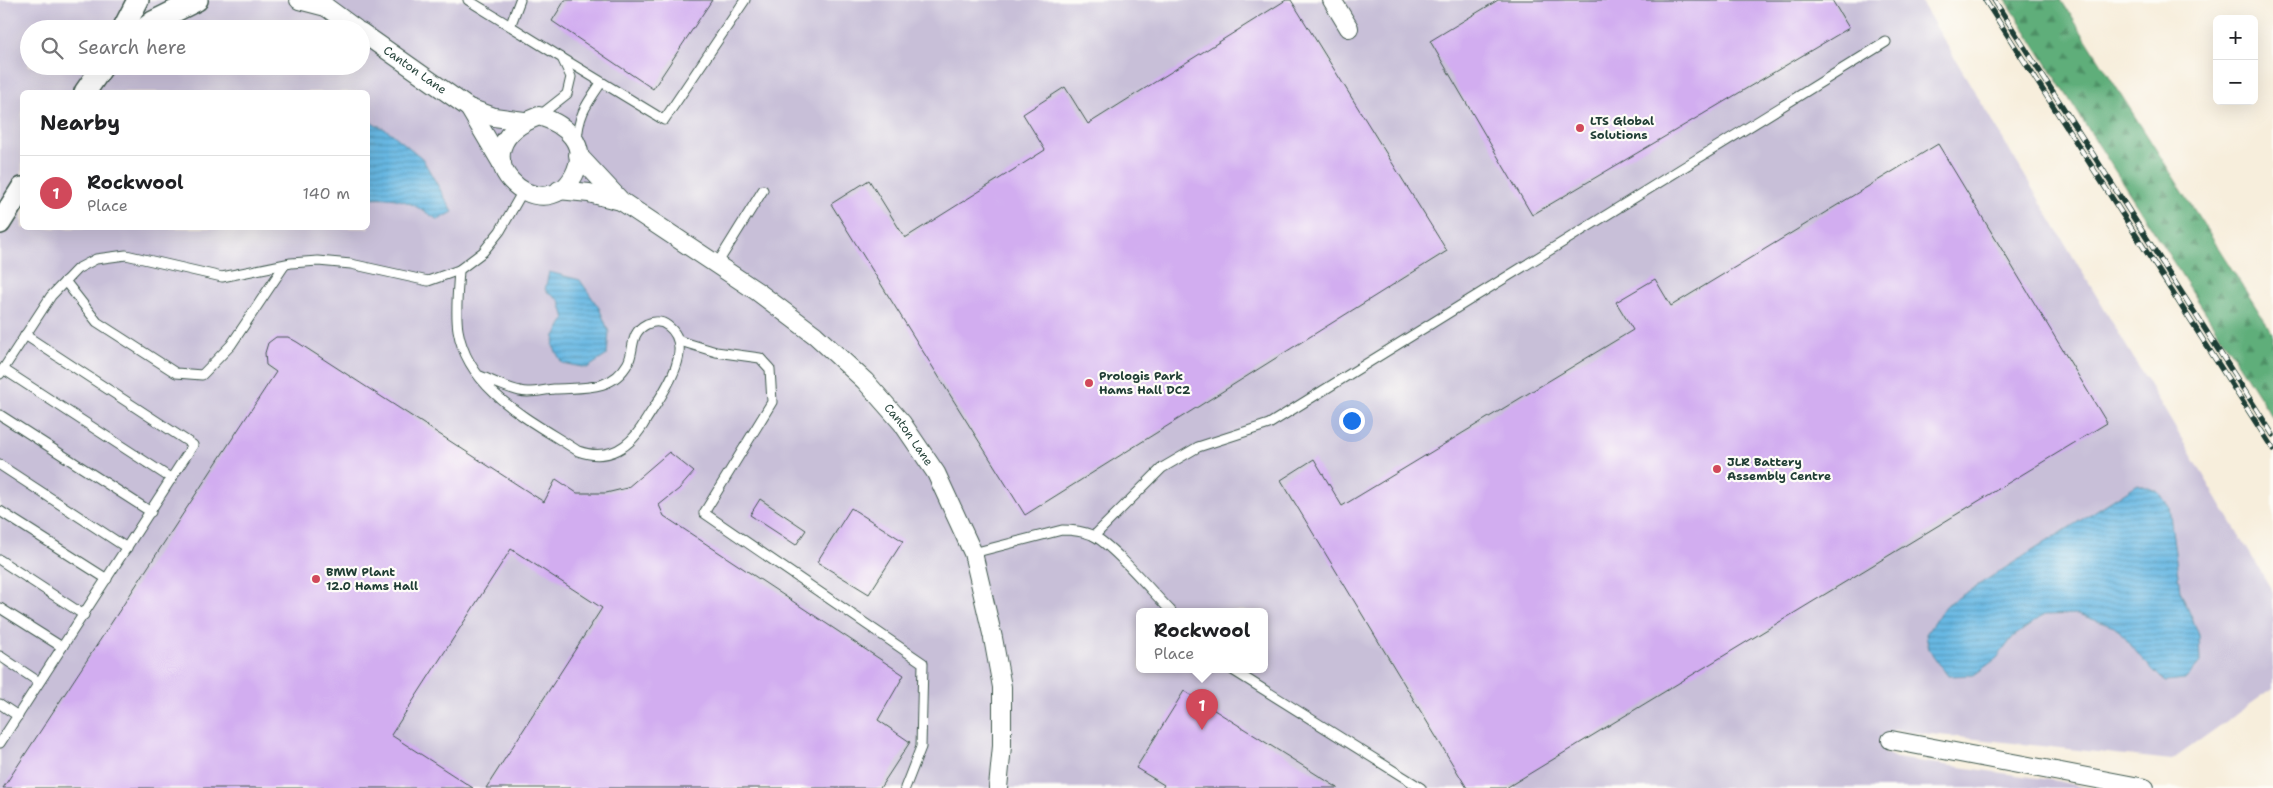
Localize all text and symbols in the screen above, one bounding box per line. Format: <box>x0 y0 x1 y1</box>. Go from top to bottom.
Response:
map controls <box>2213 15 2258 105</box>
button: + <box>2213 15 2258 60</box>
search box <box>20 20 370 75</box>
icon: search <box>38 34 66 62</box>
text: Search here <box>78 35 187 60</box>
street label: Canton Lane <box>380 42 450 98</box>
button: − <box>2213 60 2258 105</box>
text: Nearby <box>40 109 120 137</box>
place label: LTS Global Solutions <box>1590 113 1654 143</box>
marker: LTS Global Solutions <box>1574 122 1586 134</box>
text: Rockwool <box>87 170 184 195</box>
text: 1 <box>52 183 60 204</box>
text: 140 m <box>303 183 350 204</box>
text: Place <box>87 195 128 216</box>
place label: Prologis Park Hams Hall DC2 <box>1099 368 1191 398</box>
marker: Prologis Park Hams Hall DC2 <box>1083 377 1095 389</box>
street label: Canton Lane <box>880 400 937 469</box>
your location <box>1339 408 1365 434</box>
place label: JLR Battery Assembly Centre <box>1727 454 1831 484</box>
marker: JLR Battery Assembly Centre <box>1711 463 1723 475</box>
place label: BMW Plant 12.0 Hams Hall <box>326 564 418 594</box>
marker: BMW Plant 12.0 Hams Hall <box>310 573 322 585</box>
popup <box>1136 608 1268 673</box>
text: Rockwool <box>1154 618 1250 643</box>
text: Place <box>1154 643 1194 664</box>
pin: 1 <box>1186 689 1218 730</box>

